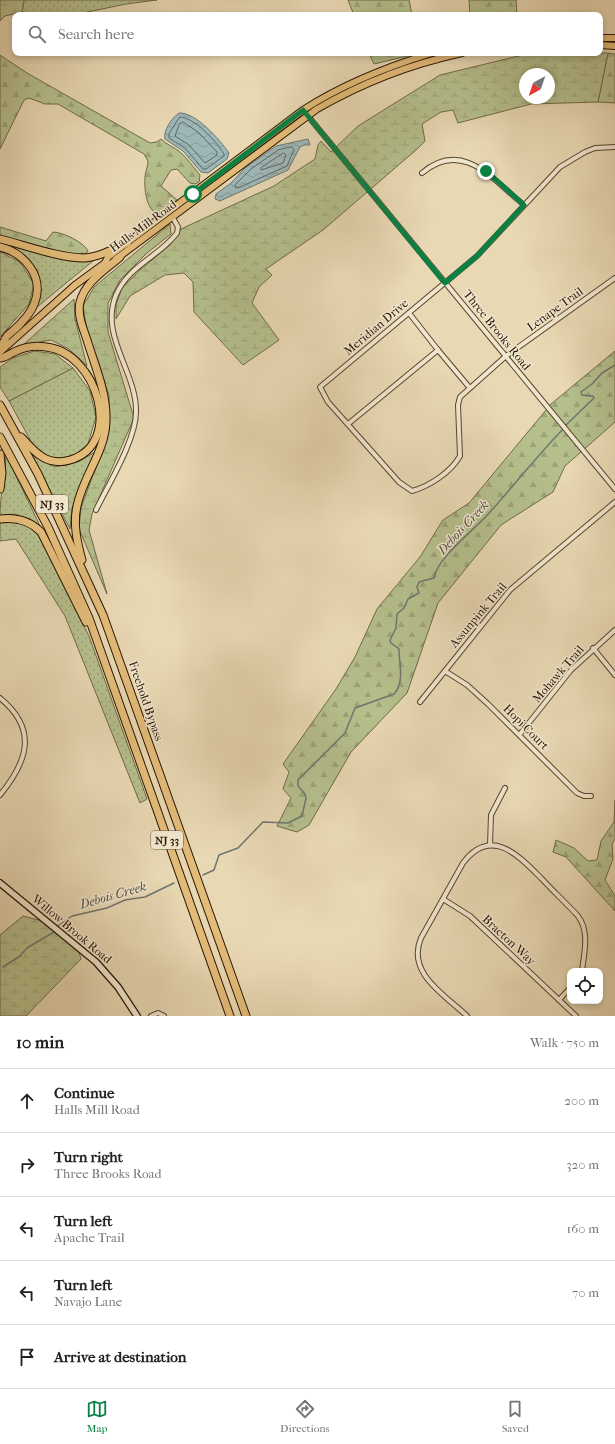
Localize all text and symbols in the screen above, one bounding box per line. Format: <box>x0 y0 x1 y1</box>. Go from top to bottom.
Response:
search box <box>12 12 603 56</box>
icon: search <box>26 23 48 45</box>
text: Search here <box>58 25 134 43</box>
north arrow <box>519 68 555 104</box>
route end <box>477 162 495 180</box>
route start <box>184 185 202 203</box>
street label: Halls Mill Road <box>107 197 180 255</box>
street label: Lenape Trail <box>524 284 586 334</box>
street label: Three Brooks Road <box>460 287 534 373</box>
street label: Meridian Drive <box>341 296 411 358</box>
road number: NJ 33 <box>36 495 68 513</box>
water label: Debois Creek <box>433 497 492 558</box>
street label: Assunpink Trail <box>446 579 510 651</box>
street label: Mohawk Trail <box>529 642 587 705</box>
street label: Freehold Bypass <box>126 659 166 743</box>
street label: Hopi Court <box>500 701 552 753</box>
road number: NJ 33 <box>151 831 183 849</box>
water label: Debois Creek <box>77 878 148 912</box>
street label: Willow Brook Road <box>29 891 115 967</box>
street label: Braeton Way <box>480 912 539 968</box>
map controls <box>567 968 603 1004</box>
button: locate <box>567 968 603 1004</box>
text: 10 min <box>16 1032 64 1052</box>
text: Walk · 750 m <box>530 1035 599 1050</box>
text: Continue <box>54 1084 114 1102</box>
icon: ahead <box>16 1090 38 1112</box>
text: 200 m <box>564 1093 599 1108</box>
text: Halls Mill Road <box>54 1102 140 1117</box>
text: Turn right <box>54 1148 123 1166</box>
icon: right <box>16 1154 38 1176</box>
text: 320 m <box>566 1157 599 1172</box>
text: Three Brooks Road <box>54 1166 162 1181</box>
text: Turn left <box>54 1212 112 1230</box>
icon: left <box>16 1218 38 1240</box>
text: 160 m <box>567 1221 599 1236</box>
text: Apache Trail <box>54 1230 124 1245</box>
text: Turn left <box>54 1276 112 1294</box>
icon: left <box>16 1282 38 1304</box>
text: 70 m <box>572 1285 599 1300</box>
text: Navajo Lane <box>54 1294 122 1309</box>
icon: arrive <box>16 1346 38 1368</box>
text: Arrive at destination <box>54 1348 186 1366</box>
tab: Map <box>86 1398 108 1435</box>
tab: Directions <box>280 1398 330 1435</box>
tab: Saved <box>502 1398 529 1435</box>

